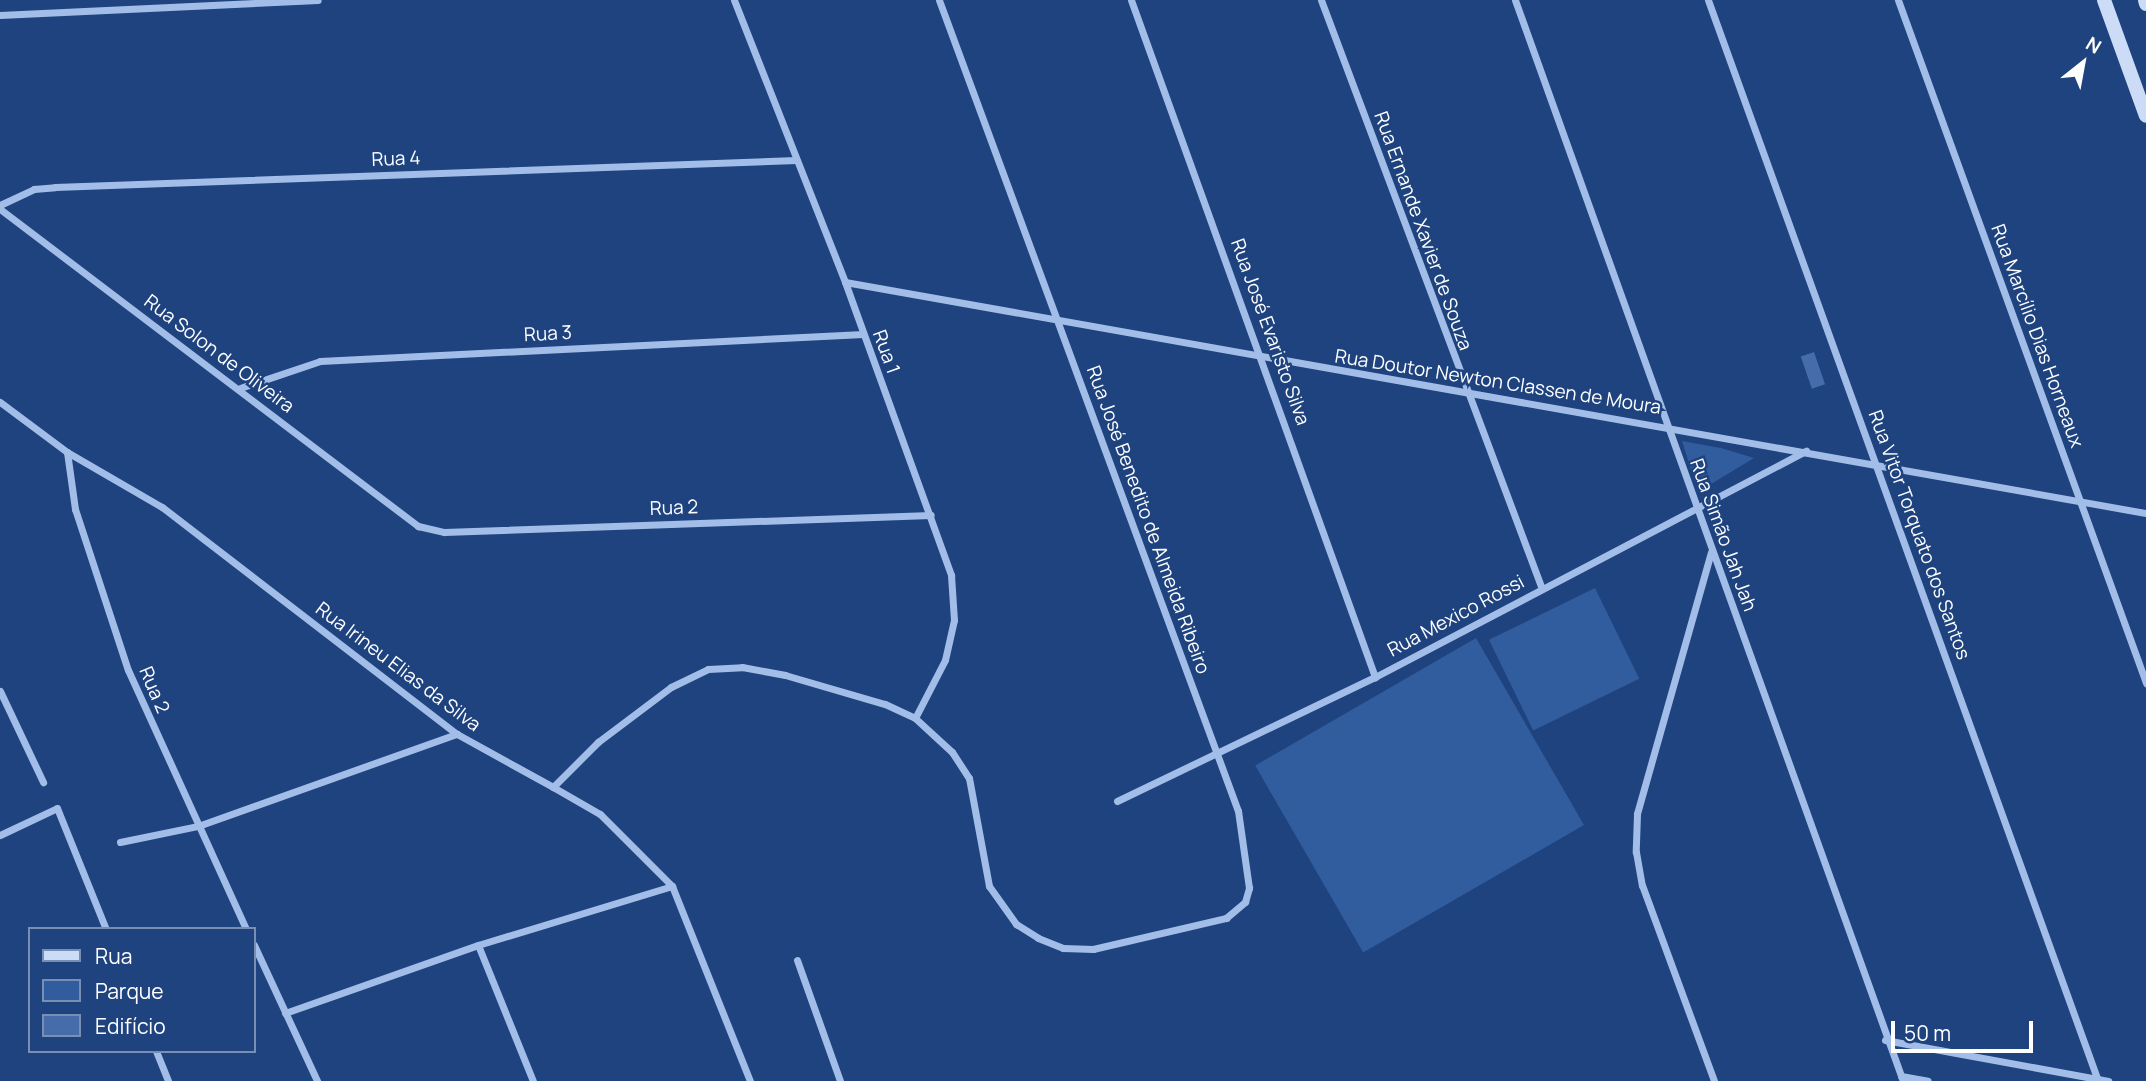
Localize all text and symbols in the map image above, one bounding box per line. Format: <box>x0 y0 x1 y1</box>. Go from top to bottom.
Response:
north arrow <box>2048 28 2118 98</box>
text: N <box>2081 30 2106 60</box>
street label: Rua Ernande Xavier de Souza <box>1369 108 1477 354</box>
street label: Rua 4 <box>371 147 421 171</box>
street label: Rua Marcílio Dias Horneaux <box>1986 221 2088 451</box>
street label: Rua José Evaristo Silva <box>1226 236 1314 428</box>
street label: Rua Solon de Oliveira <box>139 290 299 418</box>
street label: Rua 3 <box>523 321 573 347</box>
street label: Rua 1 <box>868 327 904 377</box>
street label: Rua Doutor Newton Classen de Moura <box>1333 345 1663 419</box>
street label: Rua José Benedito de Almeida Ribeiro <box>1082 363 1214 677</box>
street label: Rua Vitor Torquato dos Santos <box>1863 407 1975 663</box>
street label: Rua Simão Jah Jah <box>1685 456 1761 614</box>
street label: Rua 2 <box>649 496 699 520</box>
street label: Rua Mexico Rossi <box>1384 570 1528 662</box>
street label: Rua Irineu Elias da Silva <box>311 598 485 736</box>
street label: Rua 2 <box>134 663 174 717</box>
legend <box>28 927 256 1053</box>
text: Rua <box>95 942 132 970</box>
text: Parque <box>95 977 164 1005</box>
scale bar <box>1894 1007 2036 1052</box>
text: Edifício <box>95 1012 166 1040</box>
text: 50 m <box>1904 1019 1951 1047</box>

